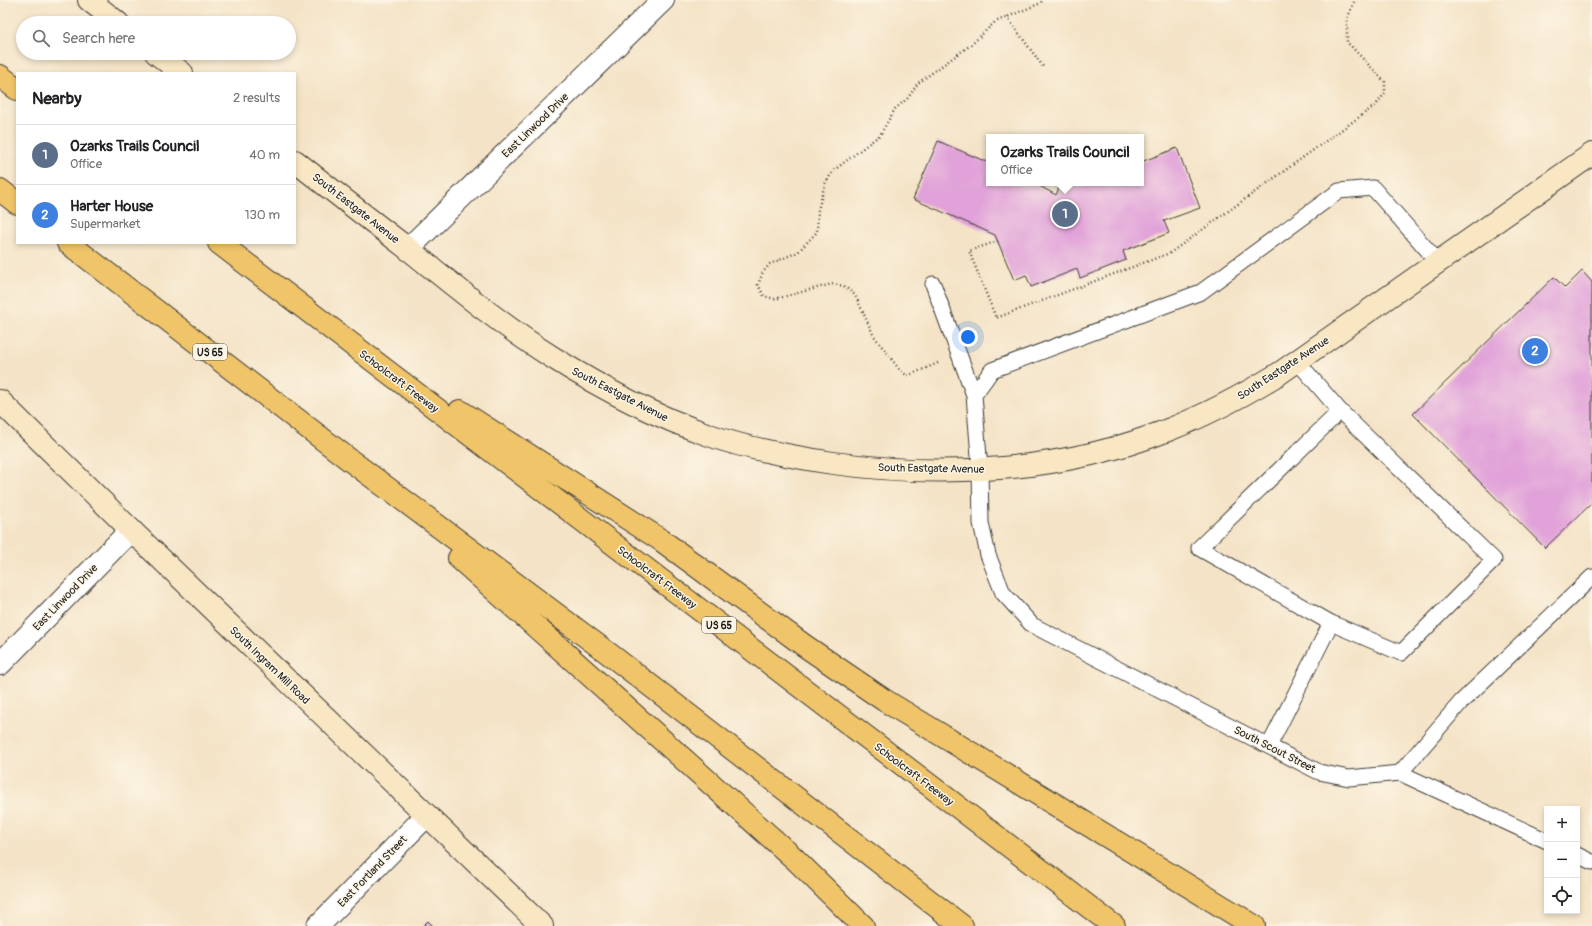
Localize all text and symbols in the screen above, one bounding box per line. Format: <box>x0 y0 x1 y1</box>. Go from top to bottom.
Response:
search box <box>16 16 296 60</box>
icon: search <box>30 27 52 49</box>
text: Search here <box>62 29 135 48</box>
text: Nearby <box>32 88 81 109</box>
text: 2 results <box>233 90 280 106</box>
street label: East Linwood Drive <box>499 90 572 160</box>
popup <box>986 134 1144 186</box>
text: Ozarks Trails Council <box>70 137 200 156</box>
text: Ozarks Trails Council <box>1000 143 1130 162</box>
text: 1 <box>42 147 48 163</box>
text: 40 m <box>249 147 280 163</box>
text: Office <box>70 156 102 172</box>
text: Office <box>1000 162 1032 178</box>
street label: South Eastgate Avenue <box>310 171 402 247</box>
text: Harter House <box>70 197 153 216</box>
pin: 1 <box>1052 199 1078 229</box>
text: 2 <box>41 207 49 223</box>
text: 130 m <box>244 207 280 223</box>
text: Supermarket <box>70 216 141 232</box>
your location <box>958 327 978 347</box>
street label: South Eastgate Avenue <box>1235 334 1332 403</box>
pin: 2 <box>1522 336 1548 366</box>
road number: US 65 <box>193 344 227 360</box>
street label: Schoolcraft Freeway <box>356 347 441 416</box>
street label: South Eastgate Avenue <box>569 365 671 425</box>
street label: South Eastgate Avenue <box>878 461 985 476</box>
street label: Schoolcraft Freeway <box>614 543 699 612</box>
street label: East Linwood Drive <box>30 561 101 633</box>
road number: US 65 <box>702 617 736 633</box>
street label: South Ingram Mill Road <box>227 624 312 707</box>
street label: South Scout Street <box>1232 723 1318 776</box>
street label: Schoolcraft Freeway <box>871 740 956 809</box>
map controls <box>1544 806 1580 914</box>
button: + <box>1544 806 1580 842</box>
street label: East Portland Street <box>335 833 410 910</box>
button: − <box>1544 842 1580 878</box>
button: locate <box>1544 878 1580 914</box>

